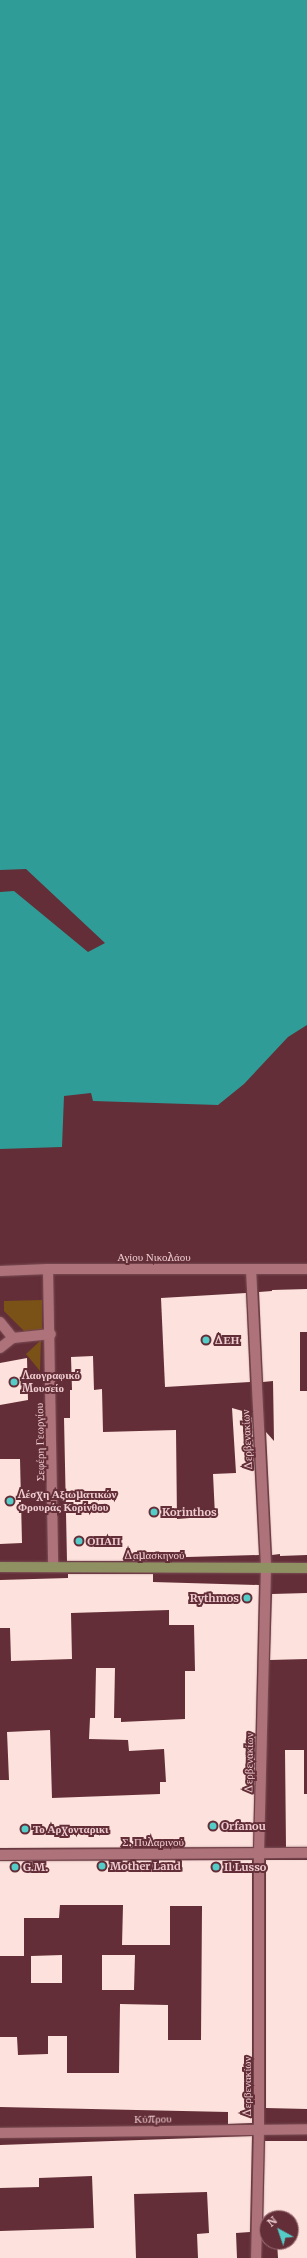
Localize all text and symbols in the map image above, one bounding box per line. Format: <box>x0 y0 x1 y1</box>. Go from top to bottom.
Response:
street label: Αγίου Νικολάου <box>117 1250 191 1264</box>
place label: ΔΕΗ <box>214 1333 239 1347</box>
marker: ΔΕΗ <box>201 1335 211 1345</box>
place label: Λαογραφικό Μουσείο <box>22 1369 80 1395</box>
marker: Λαογραφικό Μουσείο <box>9 1377 19 1387</box>
street label: Σεφέρη Γεωργίου <box>33 1403 47 1481</box>
street label: Δερβενακίων <box>239 1409 255 1471</box>
place label: Λέσχη Αξιωματικών Φρουράς Κορίνθου <box>18 1488 116 1514</box>
marker: Λέσχη Αξιωματικών Φρουράς Κορίνθου <box>5 1496 15 1506</box>
place label: Korinthos <box>162 1505 217 1519</box>
marker: Korinthos <box>149 1507 159 1517</box>
place label: ΟΠΑΠ <box>87 1534 121 1548</box>
marker: ΟΠΑΠ <box>74 1536 84 1546</box>
street label: Δαμασκηνού <box>124 1548 184 1562</box>
place label: Rythmos <box>190 1591 239 1605</box>
marker: Rythmos <box>242 1593 252 1603</box>
street label: Δερβενακίων <box>242 1732 256 1794</box>
place label: Orfanou <box>221 1819 266 1833</box>
marker: Orfanou <box>208 1821 218 1831</box>
place label: Το Αρχονταρικι <box>33 1822 109 1836</box>
marker: Το Αρχονταρικι <box>20 1824 30 1834</box>
street label: Σ. Πυλαρινού <box>122 1835 184 1849</box>
place label: Mother Land <box>110 1859 181 1873</box>
place label: G.M. <box>23 1860 48 1874</box>
place label: Il Lusso <box>224 1860 266 1874</box>
marker: Mother Land <box>97 1861 107 1871</box>
marker: G.M. <box>10 1862 20 1872</box>
marker: Il Lusso <box>211 1862 221 1872</box>
street label: Δερβενακίων <box>240 2056 254 2118</box>
street label: Κύπρου <box>134 2112 172 2126</box>
north arrow <box>259 2210 299 2250</box>
text: N <box>264 2213 280 2230</box>

